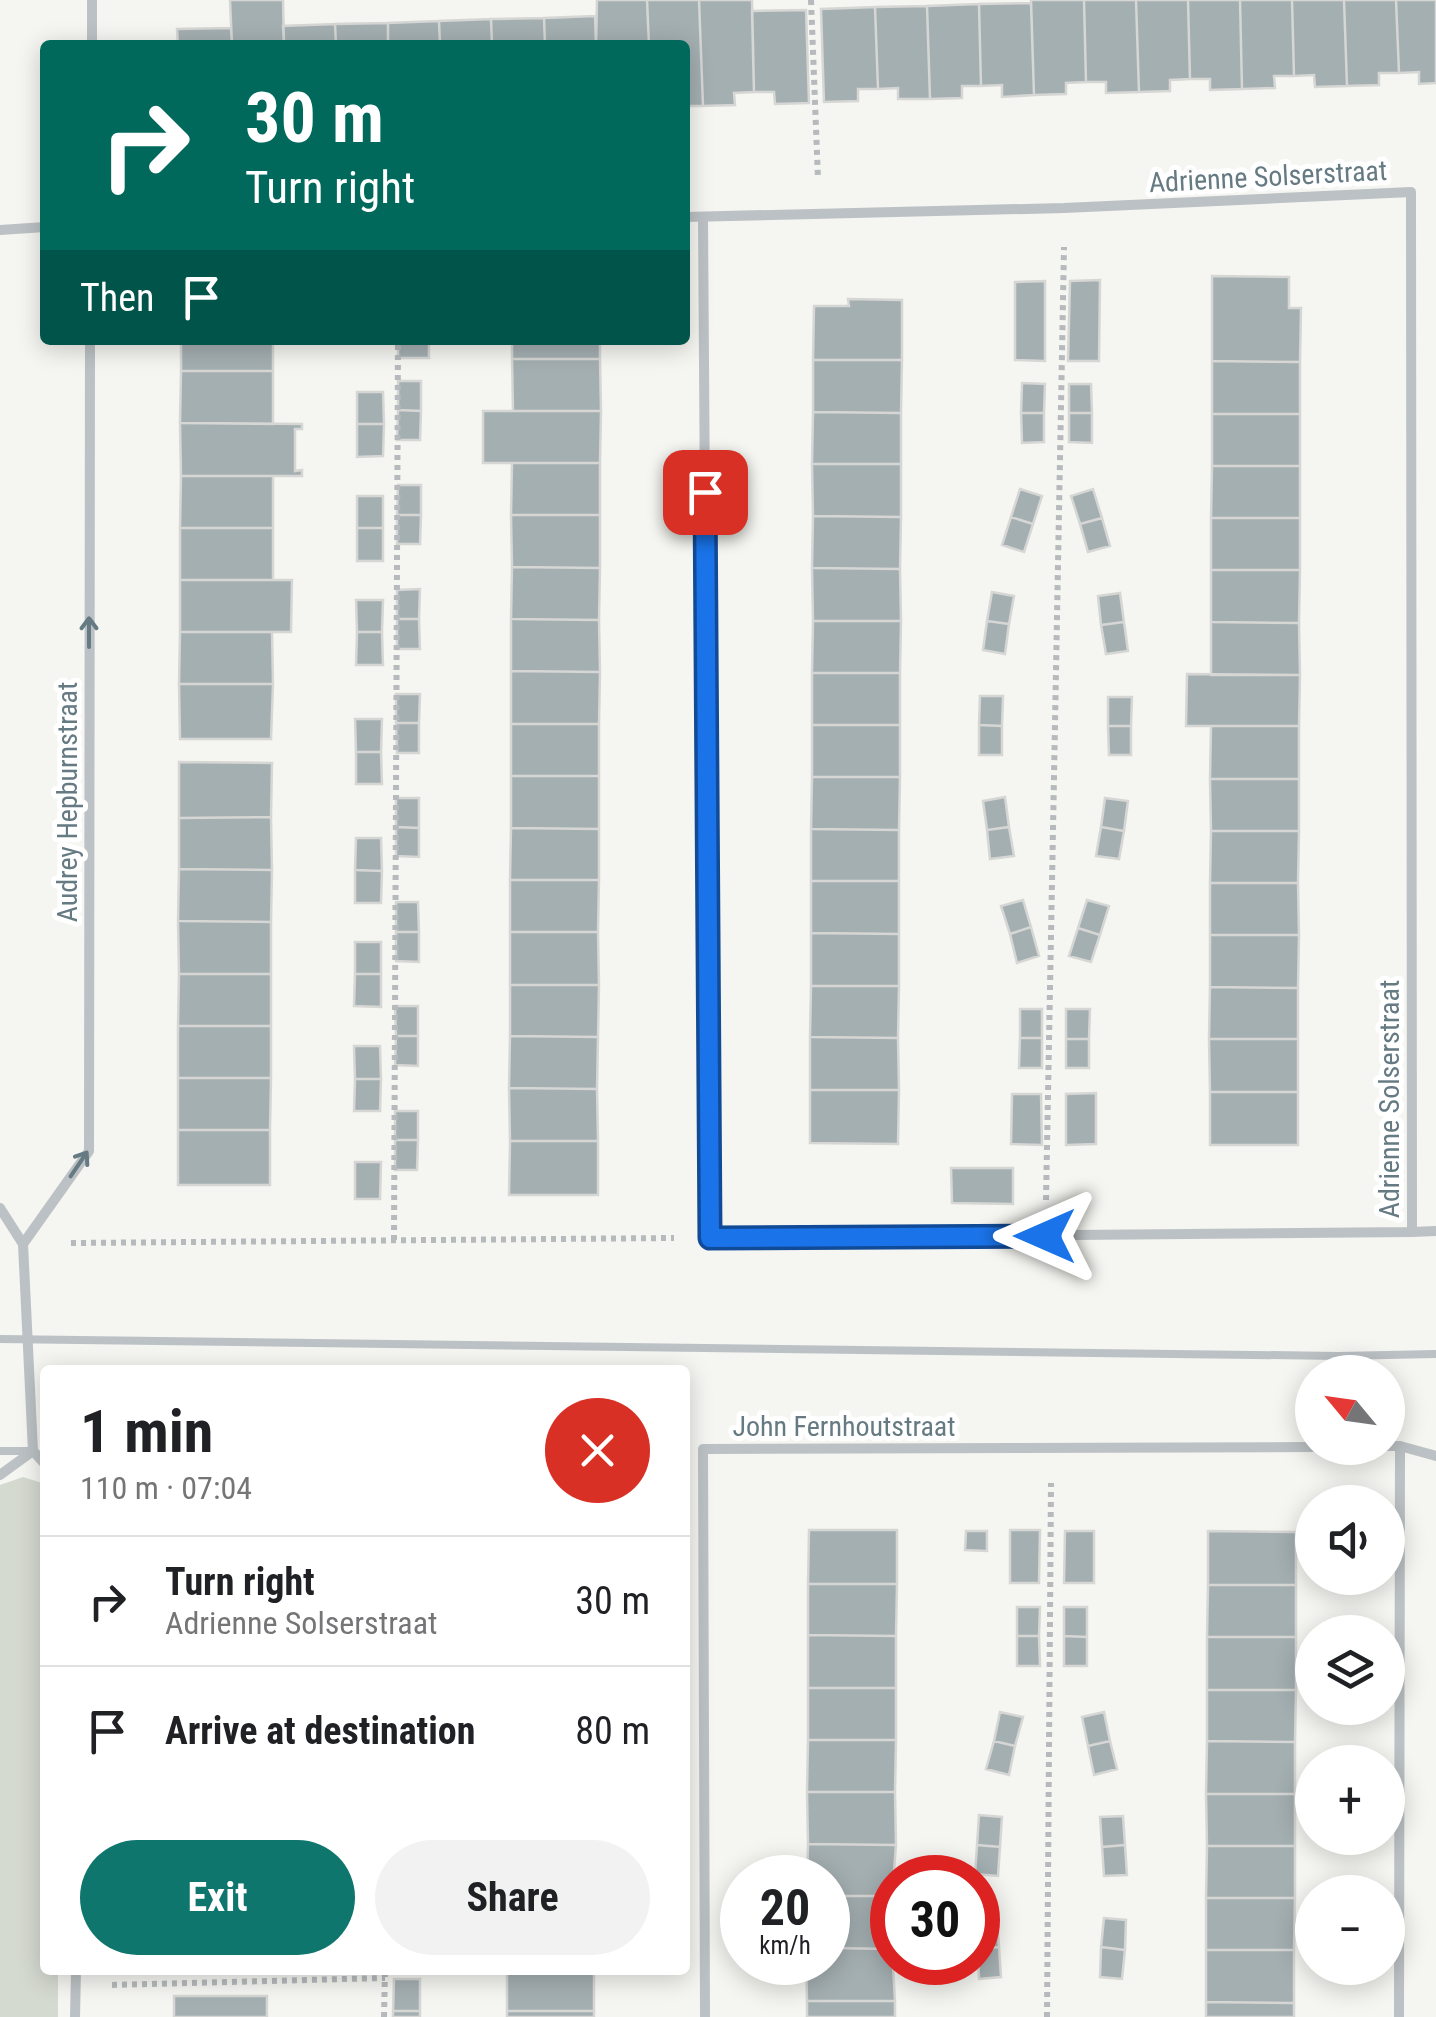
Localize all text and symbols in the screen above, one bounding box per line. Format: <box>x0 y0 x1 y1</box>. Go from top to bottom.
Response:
text: 30 m <box>245 77 384 159</box>
icon: right <box>80 80 210 210</box>
street label: Adrienne Solserstraat <box>1148 154 1388 199</box>
text: Turn right <box>245 161 415 214</box>
icon: arrive <box>174 270 229 325</box>
text: Then <box>80 276 154 320</box>
pin <box>663 450 748 535</box>
icon: arrive <box>678 465 733 520</box>
one-way arrow <box>80 617 98 650</box>
street label: Audrey Hepburnstraat <box>51 682 84 922</box>
street label: Adrienne Solserstraat <box>1373 980 1406 1218</box>
one-way arrow <box>68 1151 89 1178</box>
position arrow <box>993 1184 1097 1288</box>
north arrow <box>1295 1355 1405 1465</box>
map controls <box>1295 1355 1405 1985</box>
text: 1 min <box>80 1396 213 1467</box>
button: close <box>545 1398 650 1503</box>
street label: John Fernhoutstraat <box>732 1410 956 1443</box>
text: 110 m · 07:04 <box>80 1469 252 1507</box>
button: sound <box>1295 1485 1405 1595</box>
text: Turn right <box>165 1560 315 1604</box>
icon: right <box>80 1574 135 1629</box>
text: 30 m <box>575 1579 650 1623</box>
text: Adrienne Solserstraat <box>165 1604 437 1642</box>
button: layers <box>1295 1615 1405 1725</box>
icon: arrive <box>80 1704 135 1759</box>
text: Arrive at destination <box>165 1709 475 1753</box>
text: 80 m <box>575 1709 650 1753</box>
button: + <box>1295 1745 1405 1855</box>
button: Exit <box>80 1840 355 1955</box>
button: Share <box>375 1840 650 1955</box>
speed limit sign: 30 <box>870 1855 1000 1985</box>
button: − <box>1295 1875 1405 1985</box>
text: 20 <box>760 1879 810 1937</box>
text: km/h <box>759 1931 811 1960</box>

